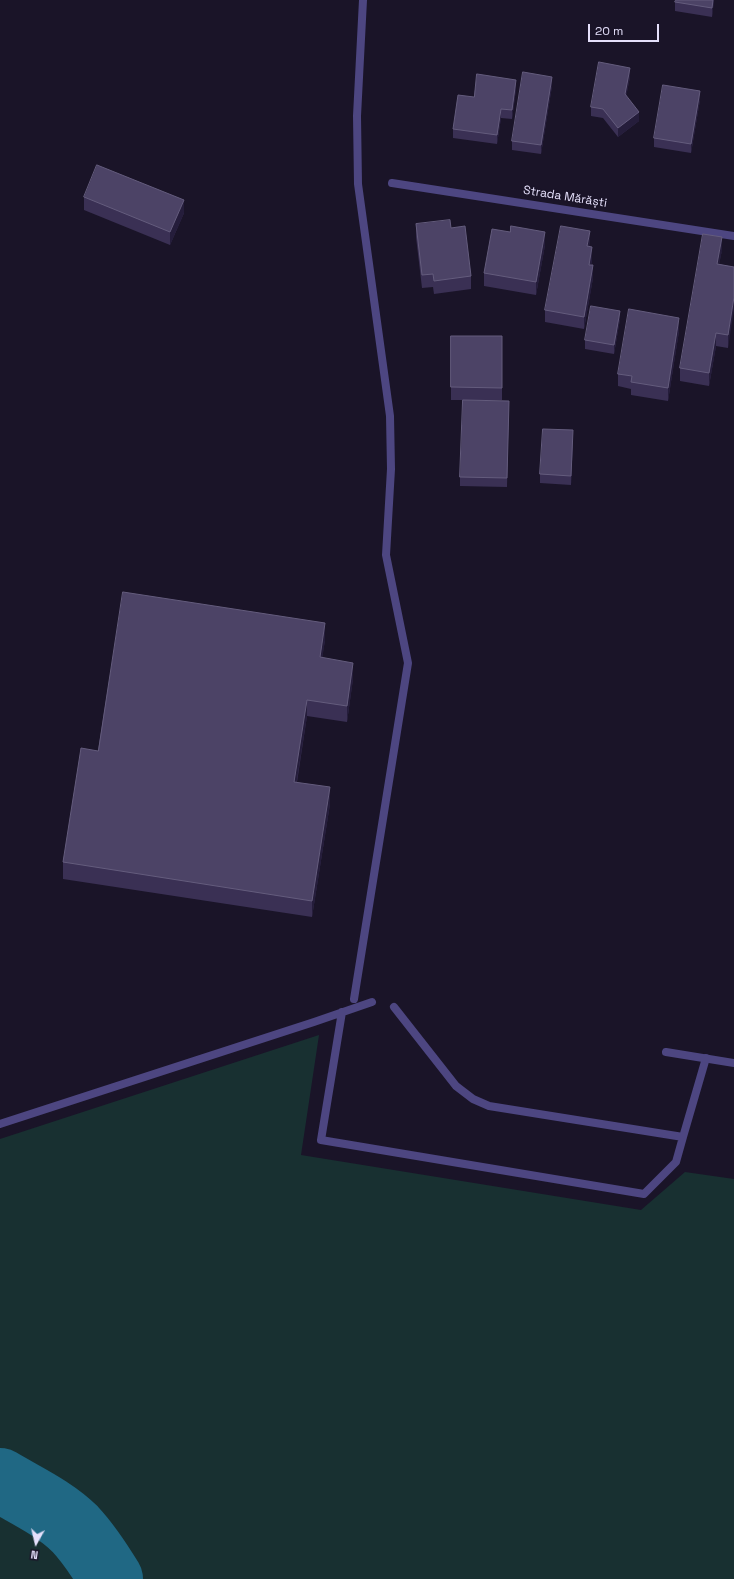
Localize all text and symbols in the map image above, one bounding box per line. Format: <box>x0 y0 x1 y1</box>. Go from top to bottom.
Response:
scale bar <box>590 16 661 42</box>
text: 20 m <box>595 23 623 39</box>
street label: Strada Mărăști <box>522 183 608 211</box>
north arrow <box>16 1523 56 1563</box>
text: N <box>30 1547 39 1562</box>

